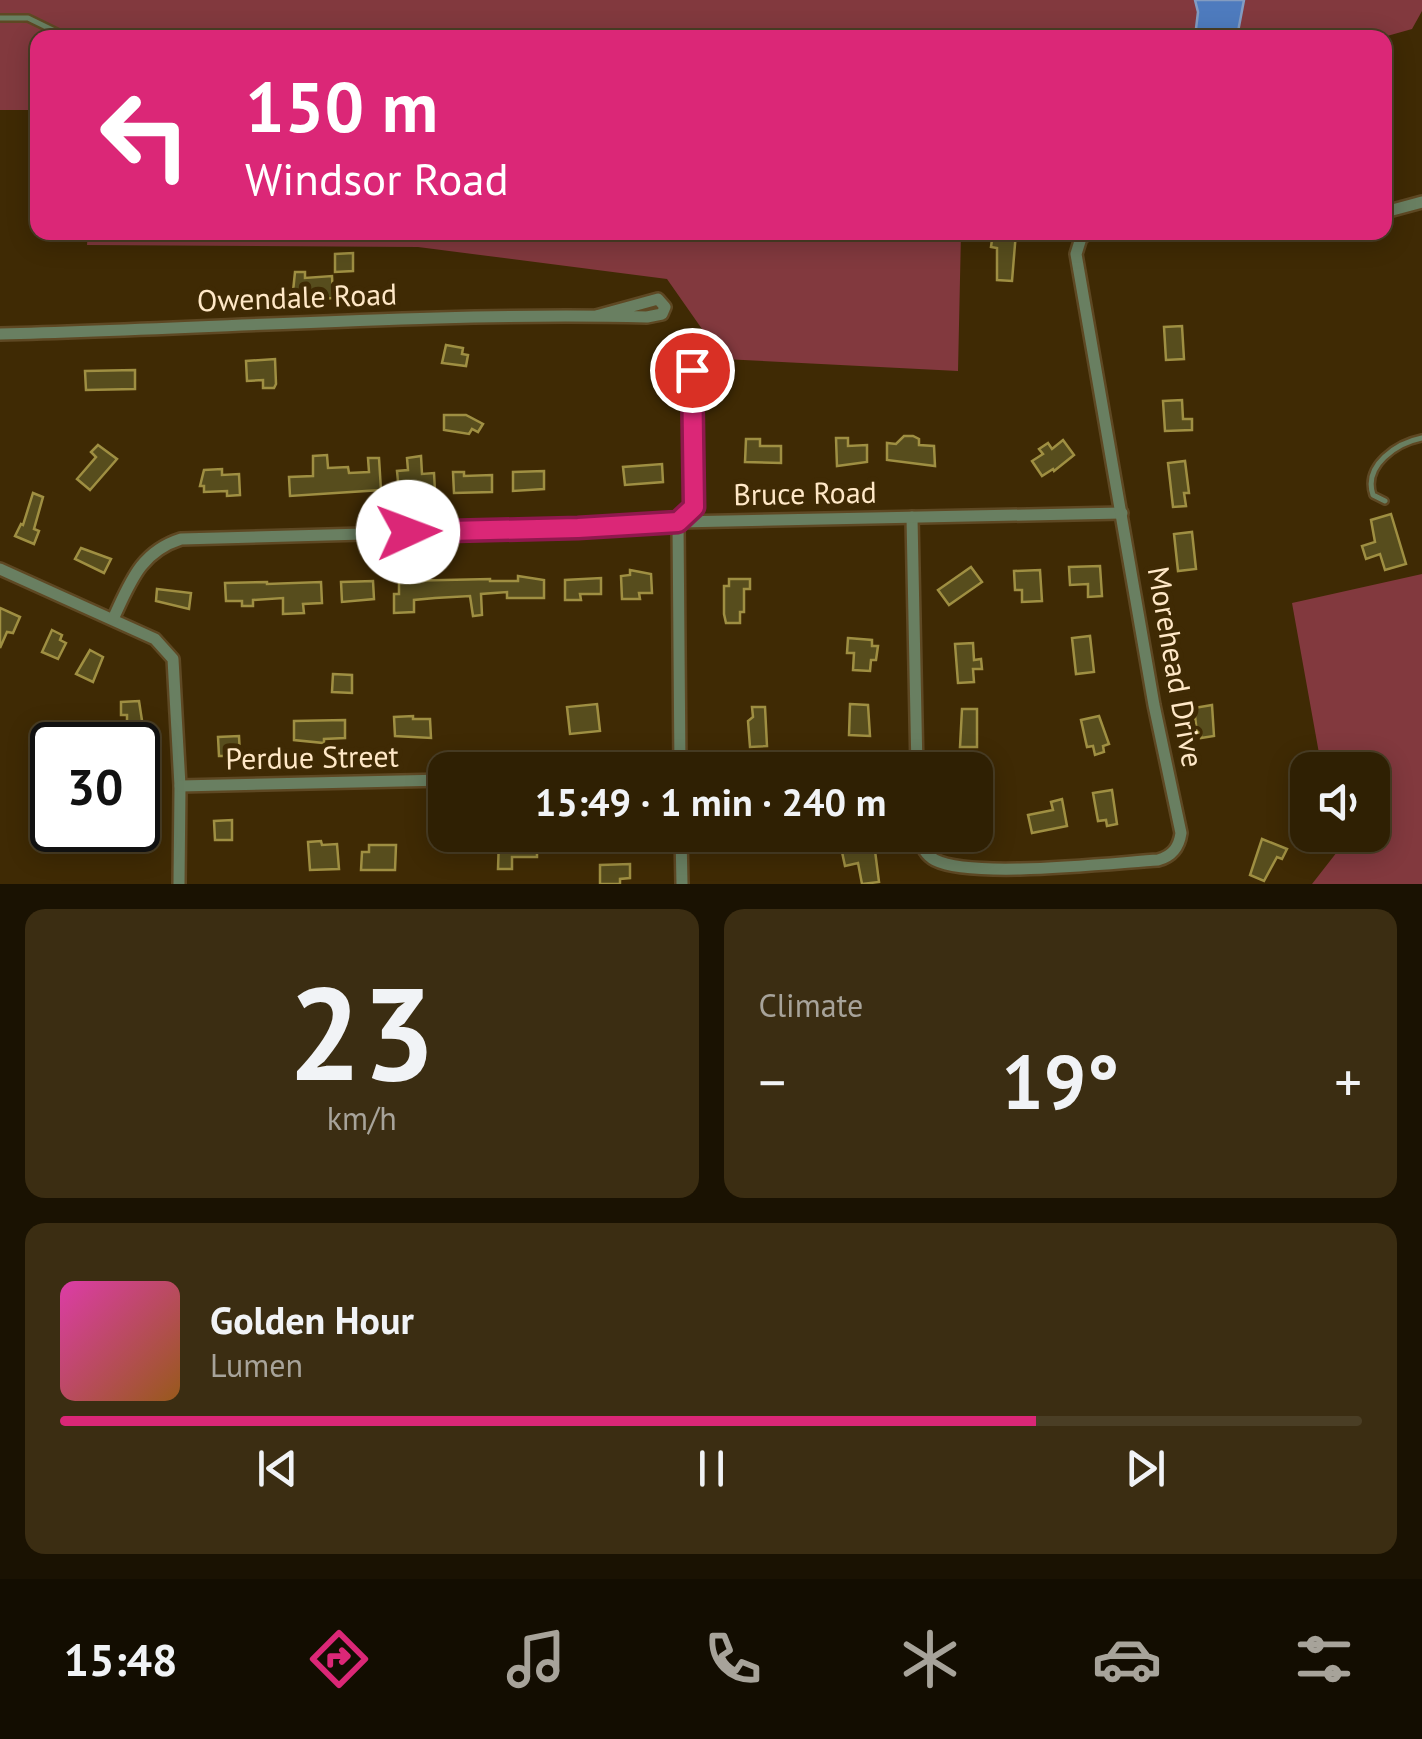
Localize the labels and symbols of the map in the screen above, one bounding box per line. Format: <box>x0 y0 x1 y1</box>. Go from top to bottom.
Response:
street label: Owendale Road <box>196 274 398 319</box>
pin <box>650 328 735 413</box>
street label: Bruce Road <box>733 472 877 513</box>
position arrow <box>356 480 460 584</box>
street label: Morehead Drive <box>1140 563 1213 770</box>
speed limit sign: 30 <box>30 722 160 852</box>
street label: Perdue Street <box>225 735 399 778</box>

